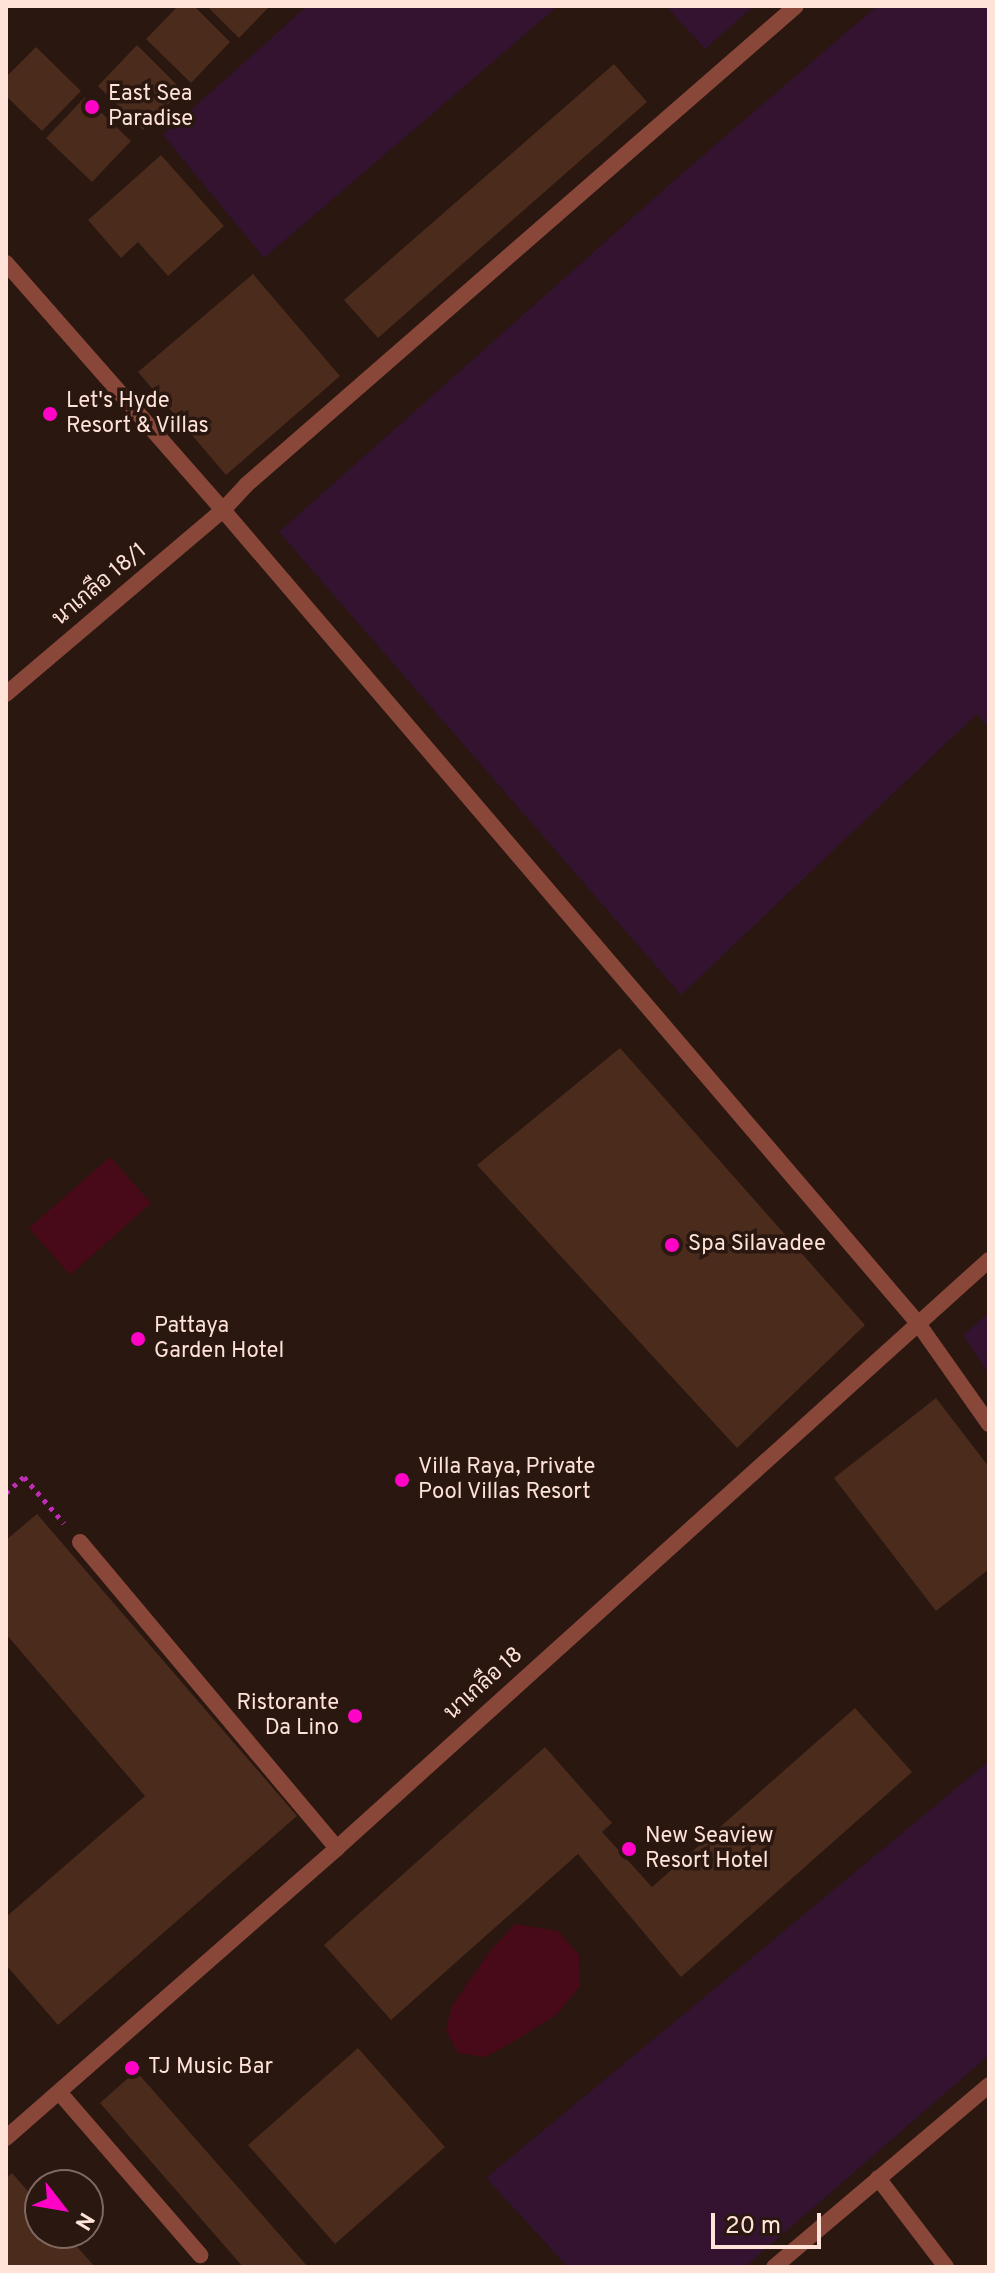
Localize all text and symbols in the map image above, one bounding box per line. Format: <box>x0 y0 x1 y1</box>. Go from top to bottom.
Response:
place label: East Sea Paradise <box>108 81 193 132</box>
marker: East Sea Paradise <box>83 98 101 116</box>
place label: Let's Hyde Resort & Villas <box>66 388 210 440</box>
marker: Let's Hyde Resort & Villas <box>41 405 59 423</box>
street label: นาเกลือ 18/1 <box>47 538 153 632</box>
place label: Spa Silavadee <box>688 1232 826 1258</box>
marker: Spa Silavadee <box>663 1236 681 1254</box>
place label: Pattaya Garden Hotel <box>154 1313 284 1364</box>
marker: Pattaya Garden Hotel <box>129 1330 147 1348</box>
place label: Villa Raya, Private Pool Villas Resort <box>418 1454 595 1506</box>
marker: Villa Raya, Private Pool Villas Resort <box>393 1471 411 1489</box>
street label: นาเกลือ 18 <box>439 1642 529 1726</box>
place label: Ristorante Da Lino <box>236 1690 339 1742</box>
marker: Ristorante Da Lino <box>346 1707 364 1725</box>
place label: New Seaview Resort Hotel <box>645 1823 773 1874</box>
marker: New Seaview Resort Hotel <box>620 1840 638 1858</box>
place label: TJ Music Bar <box>148 2055 273 2081</box>
marker: TJ Music Bar <box>123 2059 141 2077</box>
north arrow <box>24 2169 104 2249</box>
scale bar <box>715 2197 825 2247</box>
text: N <box>68 2207 99 2234</box>
text: 20 m <box>725 2212 781 2242</box>

